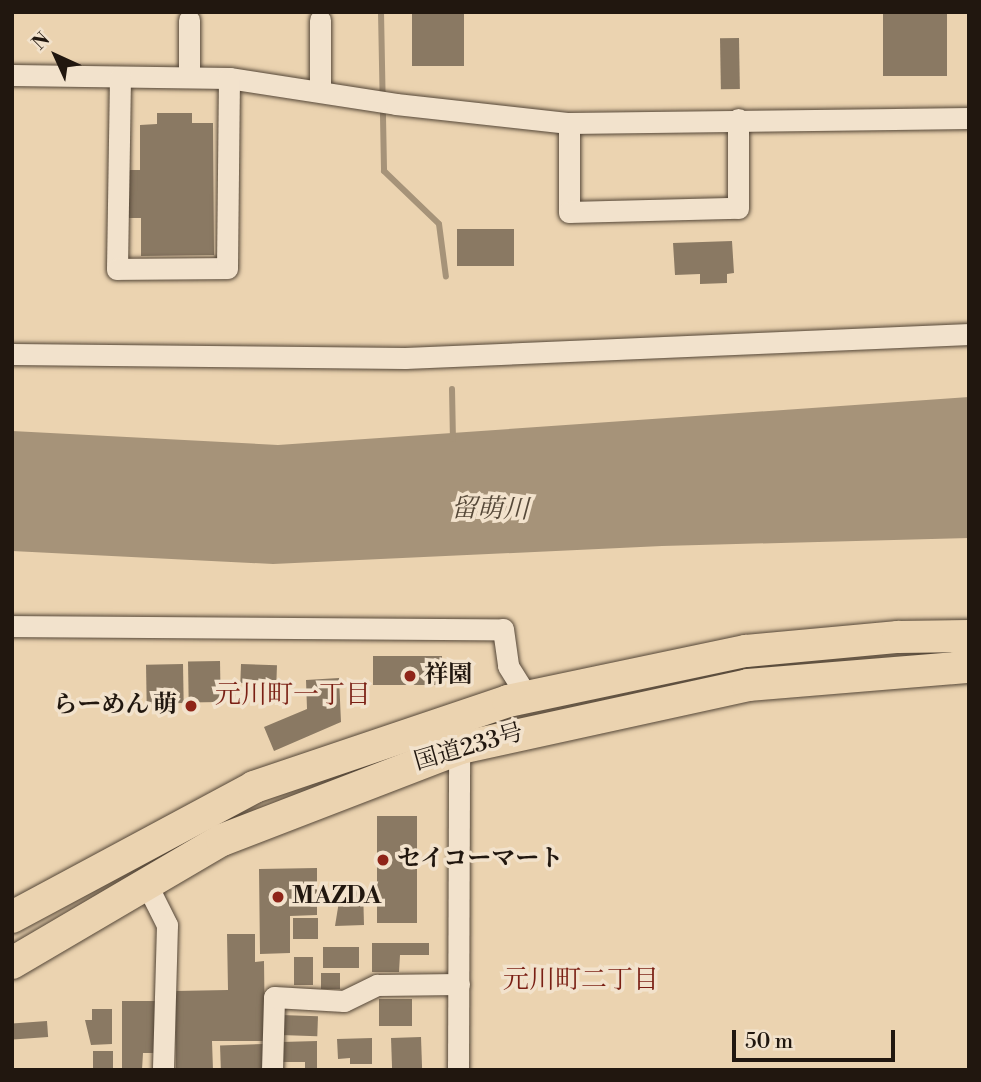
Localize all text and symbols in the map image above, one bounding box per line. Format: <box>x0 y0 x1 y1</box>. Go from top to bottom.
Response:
north arrow <box>21 21 91 91</box>
text: N <box>27 27 55 55</box>
water label: 留萌川 <box>451 494 529 526</box>
place label: 祥園 <box>424 662 472 690</box>
marker: 祥園 <box>402 668 418 684</box>
district label: 元川町一丁目 <box>215 680 371 712</box>
place label: らーめん 萌 <box>53 692 177 720</box>
marker: らーめん 萌 <box>183 698 199 714</box>
street label: 国道233号 <box>411 719 527 777</box>
place label: セイコーマート <box>397 846 565 874</box>
marker: セイコーマート <box>375 852 391 868</box>
place label: MAZDA <box>292 883 381 911</box>
marker: MAZDA <box>270 889 286 905</box>
district label: 元川町二丁目 <box>503 965 659 997</box>
scale bar <box>736 1016 899 1060</box>
text: 50 m <box>745 1029 793 1055</box>

